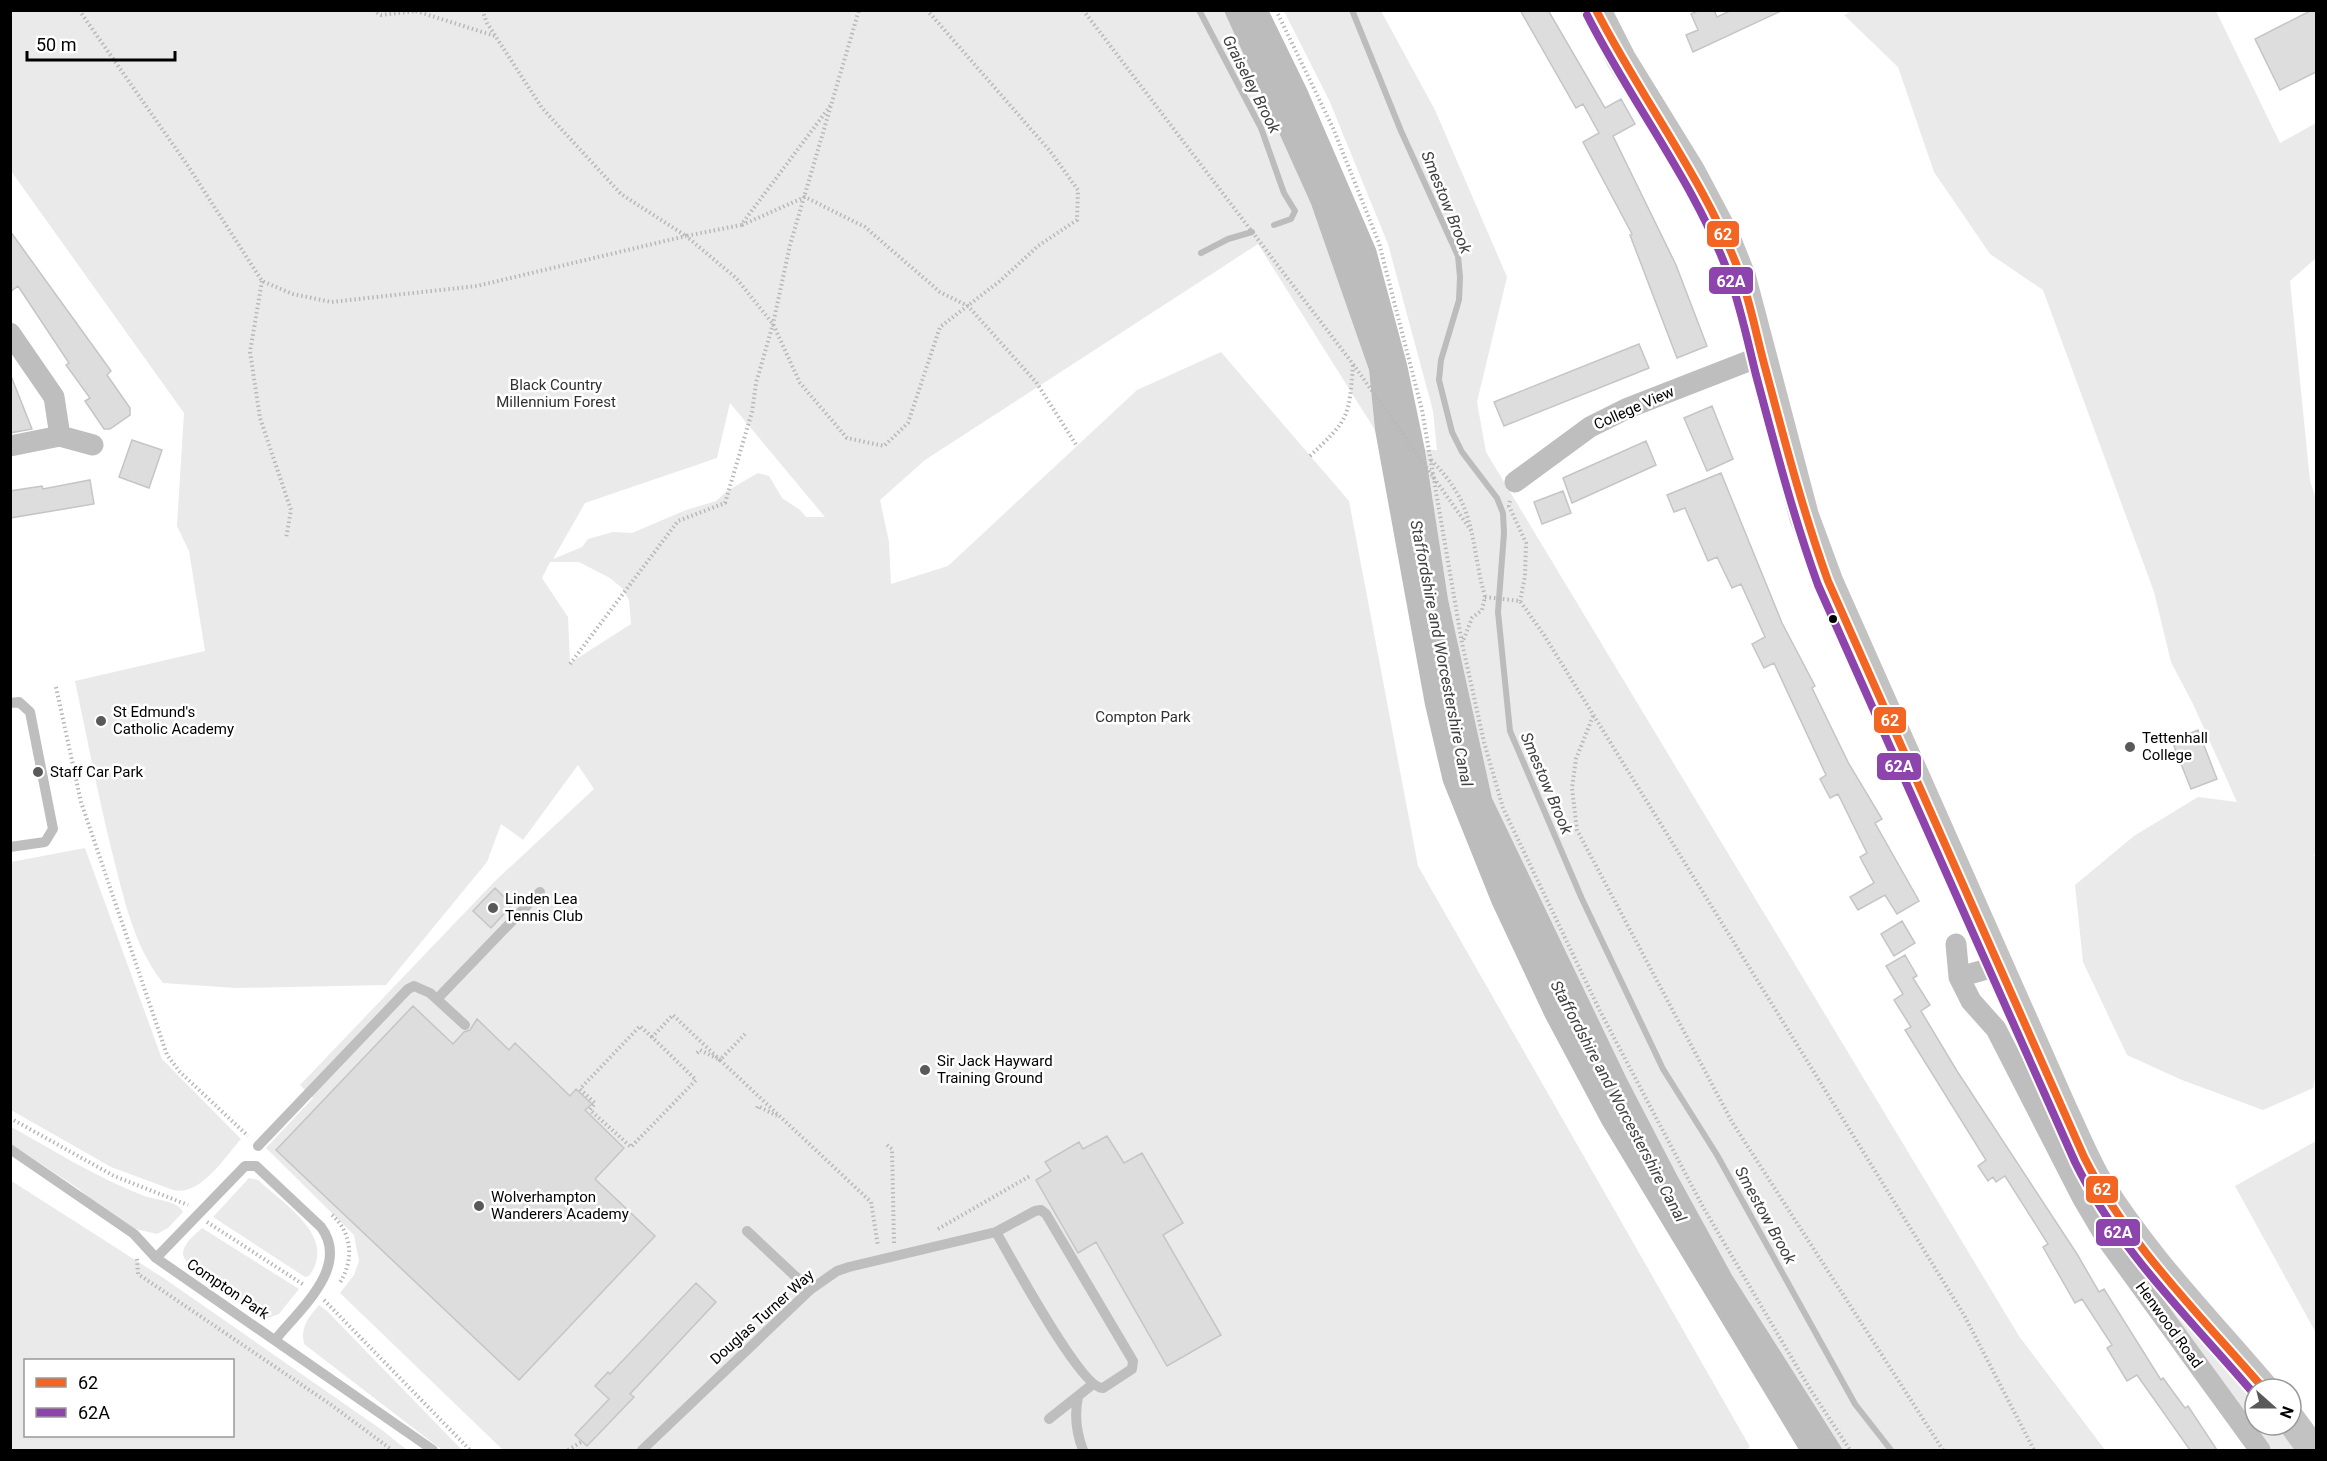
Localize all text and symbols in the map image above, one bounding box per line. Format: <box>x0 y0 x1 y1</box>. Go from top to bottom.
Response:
scale bar <box>27 24 176 62</box>
water label: Graiseley Brook <box>1219 32 1285 137</box>
text: 50 m <box>36 34 76 55</box>
water label: Smestow Brook <box>1417 148 1476 257</box>
line badge: 62 <box>1706 220 1740 248</box>
text: 62 <box>1714 225 1732 244</box>
line badge: 62A <box>1708 266 1754 295</box>
text: 62A <box>1716 272 1746 291</box>
park label: Black Country Millennium Forest <box>496 376 616 411</box>
street label: College View <box>1591 382 1677 434</box>
water label: Staffordshire and Worcestershire Canal <box>1406 518 1477 788</box>
unlabelled marker <box>1827 613 1839 625</box>
place label: St Edmund's Catholic Academy <box>113 703 234 738</box>
line badge: 62 <box>1873 706 1907 734</box>
park label: Compton Park <box>1095 708 1191 726</box>
text: 62 <box>1881 711 1899 730</box>
marker: St Edmund's Catholic Academy <box>94 714 108 728</box>
water label: Smestow Brook <box>1517 729 1577 838</box>
place label: Tettenhall College <box>2142 729 2208 764</box>
marker: Tettenhall College <box>2123 740 2137 754</box>
line badge: 62A <box>1876 752 1922 781</box>
text: 62A <box>1884 757 1914 776</box>
place label: Staff Car Park <box>50 763 143 781</box>
marker: Staff Car Park <box>31 765 45 779</box>
place label: Linden Lea Tennis Club <box>505 890 583 925</box>
marker: Linden Lea Tennis Club <box>486 901 500 915</box>
water label: Staffordshire and Worcestershire Canal <box>1547 977 1691 1225</box>
place label: Sir Jack Hayward Training Ground <box>937 1052 1053 1087</box>
marker: Sir Jack Hayward Training Ground <box>918 1063 932 1077</box>
water label: Smestow Brook <box>1731 1163 1801 1268</box>
line badge: 62 <box>2085 1175 2119 1204</box>
text: 62 <box>2093 1180 2111 1199</box>
place label: Wolverhampton Wanderers Academy <box>491 1188 629 1223</box>
marker: Wolverhampton Wanderers Academy <box>472 1199 486 1213</box>
line badge: 62A <box>2095 1218 2141 1247</box>
text: 62A <box>2103 1223 2133 1242</box>
street label: Compton Park <box>183 1255 273 1323</box>
street label: Douglas Turner Way <box>707 1266 817 1368</box>
street label: Henwood Road <box>2132 1278 2206 1372</box>
legend <box>24 1359 234 1437</box>
text: 62 <box>78 1372 98 1393</box>
north arrow <box>2243 1377 2303 1437</box>
text: 62A <box>78 1402 110 1423</box>
text: N <box>2276 1404 2297 1421</box>

